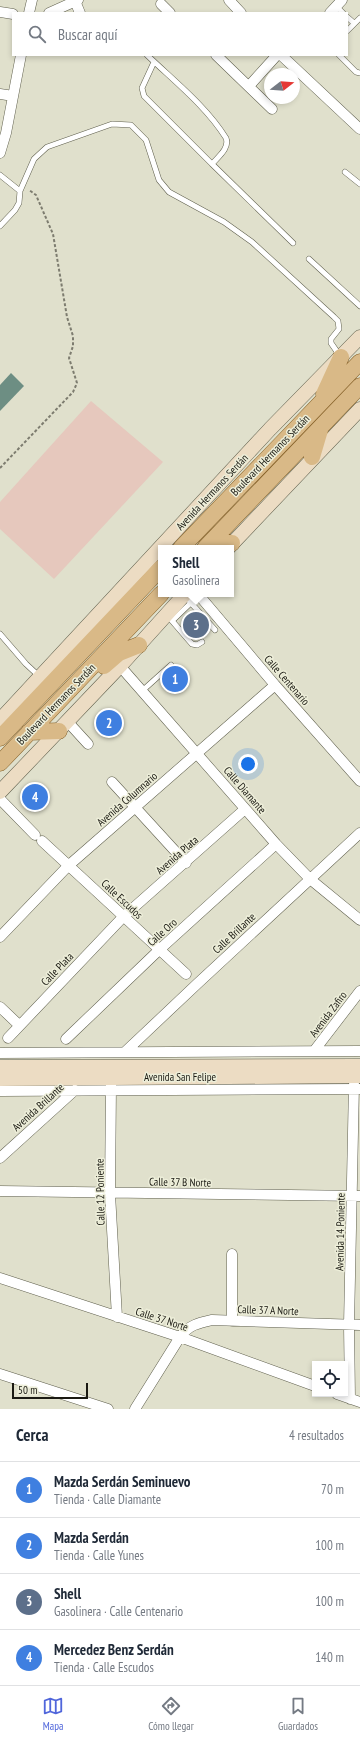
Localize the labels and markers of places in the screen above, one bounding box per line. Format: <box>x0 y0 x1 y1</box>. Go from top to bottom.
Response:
pin: 3 <box>183 610 209 640</box>
pin: 1 <box>162 664 188 694</box>
pin: 2 <box>96 708 122 738</box>
pin: 4 <box>22 782 48 812</box>

